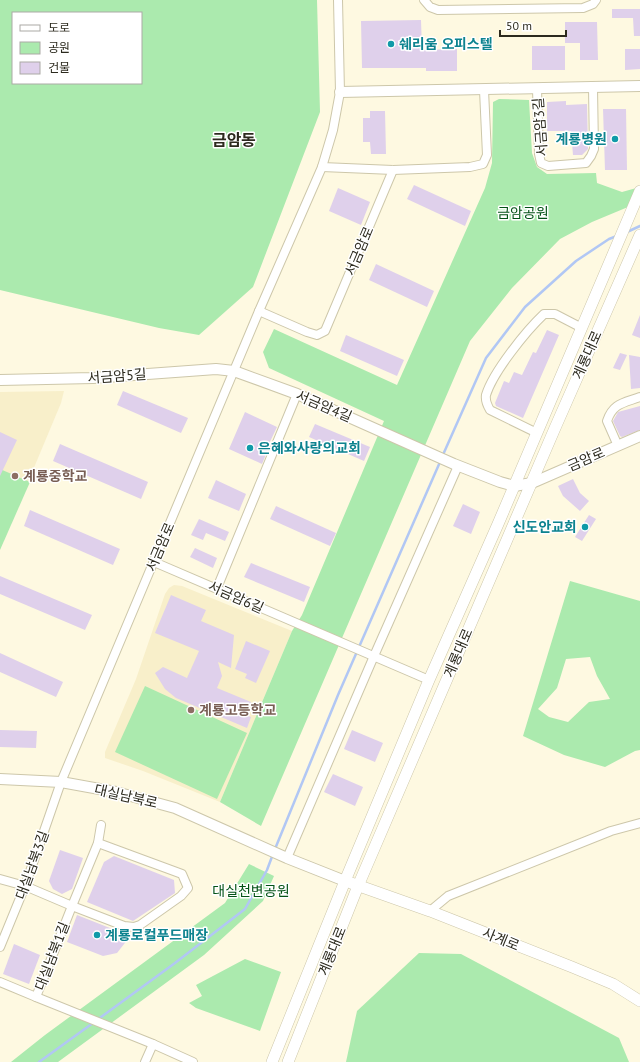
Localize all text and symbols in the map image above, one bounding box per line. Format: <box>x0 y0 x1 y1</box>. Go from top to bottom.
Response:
legend <box>12 12 142 84</box>
scale bar <box>500 12 566 38</box>
text: 50 m <box>506 18 532 33</box>
text: 도로 <box>48 20 70 35</box>
place label: 쉐리움 오피스텔 <box>399 35 493 53</box>
marker: 쉐리움 오피스텔 <box>386 39 396 49</box>
text: 공원 <box>48 40 70 55</box>
text: 건물 <box>48 60 70 75</box>
street label: 서금암3길 <box>529 97 551 157</box>
district label: 금암동 <box>212 130 256 150</box>
place label: 계룡병원 <box>555 130 607 148</box>
marker: 계룡병원 <box>610 134 620 144</box>
park label: 금암공원 <box>497 204 549 222</box>
street label: 서금암로 <box>341 224 377 278</box>
street label: 계룡대로 <box>568 328 606 382</box>
street label: 서금암5길 <box>87 365 147 387</box>
street label: 서금암4길 <box>293 386 355 426</box>
place label: 은혜와사랑의교회 <box>258 439 361 457</box>
marker: 은혜와사랑의교회 <box>245 443 255 453</box>
street label: 금암로 <box>565 443 607 475</box>
place label: 계룡중학교 <box>23 467 88 485</box>
marker: 계룡중학교 <box>10 471 20 481</box>
place label: 신도안교회 <box>513 518 577 536</box>
street label: 서금암로 <box>142 520 178 574</box>
marker: 신도안교회 <box>580 522 590 532</box>
street label: 서금암6길 <box>205 577 267 617</box>
street label: 계룡대로 <box>440 626 476 680</box>
place label: 계룡고등학교 <box>199 701 276 719</box>
marker: 계룡고등학교 <box>186 705 196 715</box>
street label: 대실남북로 <box>93 780 160 812</box>
street label: 대실남북3길 <box>11 828 53 902</box>
park label: 대실천변공원 <box>212 882 290 900</box>
street label: 대실남북1길 <box>31 919 73 993</box>
street label: 사계로 <box>480 923 522 955</box>
street label: 계룡대로 <box>314 924 350 978</box>
place label: 계룡로컬푸드매장 <box>105 926 208 944</box>
marker: 계룡로컬푸드매장 <box>92 930 102 940</box>

